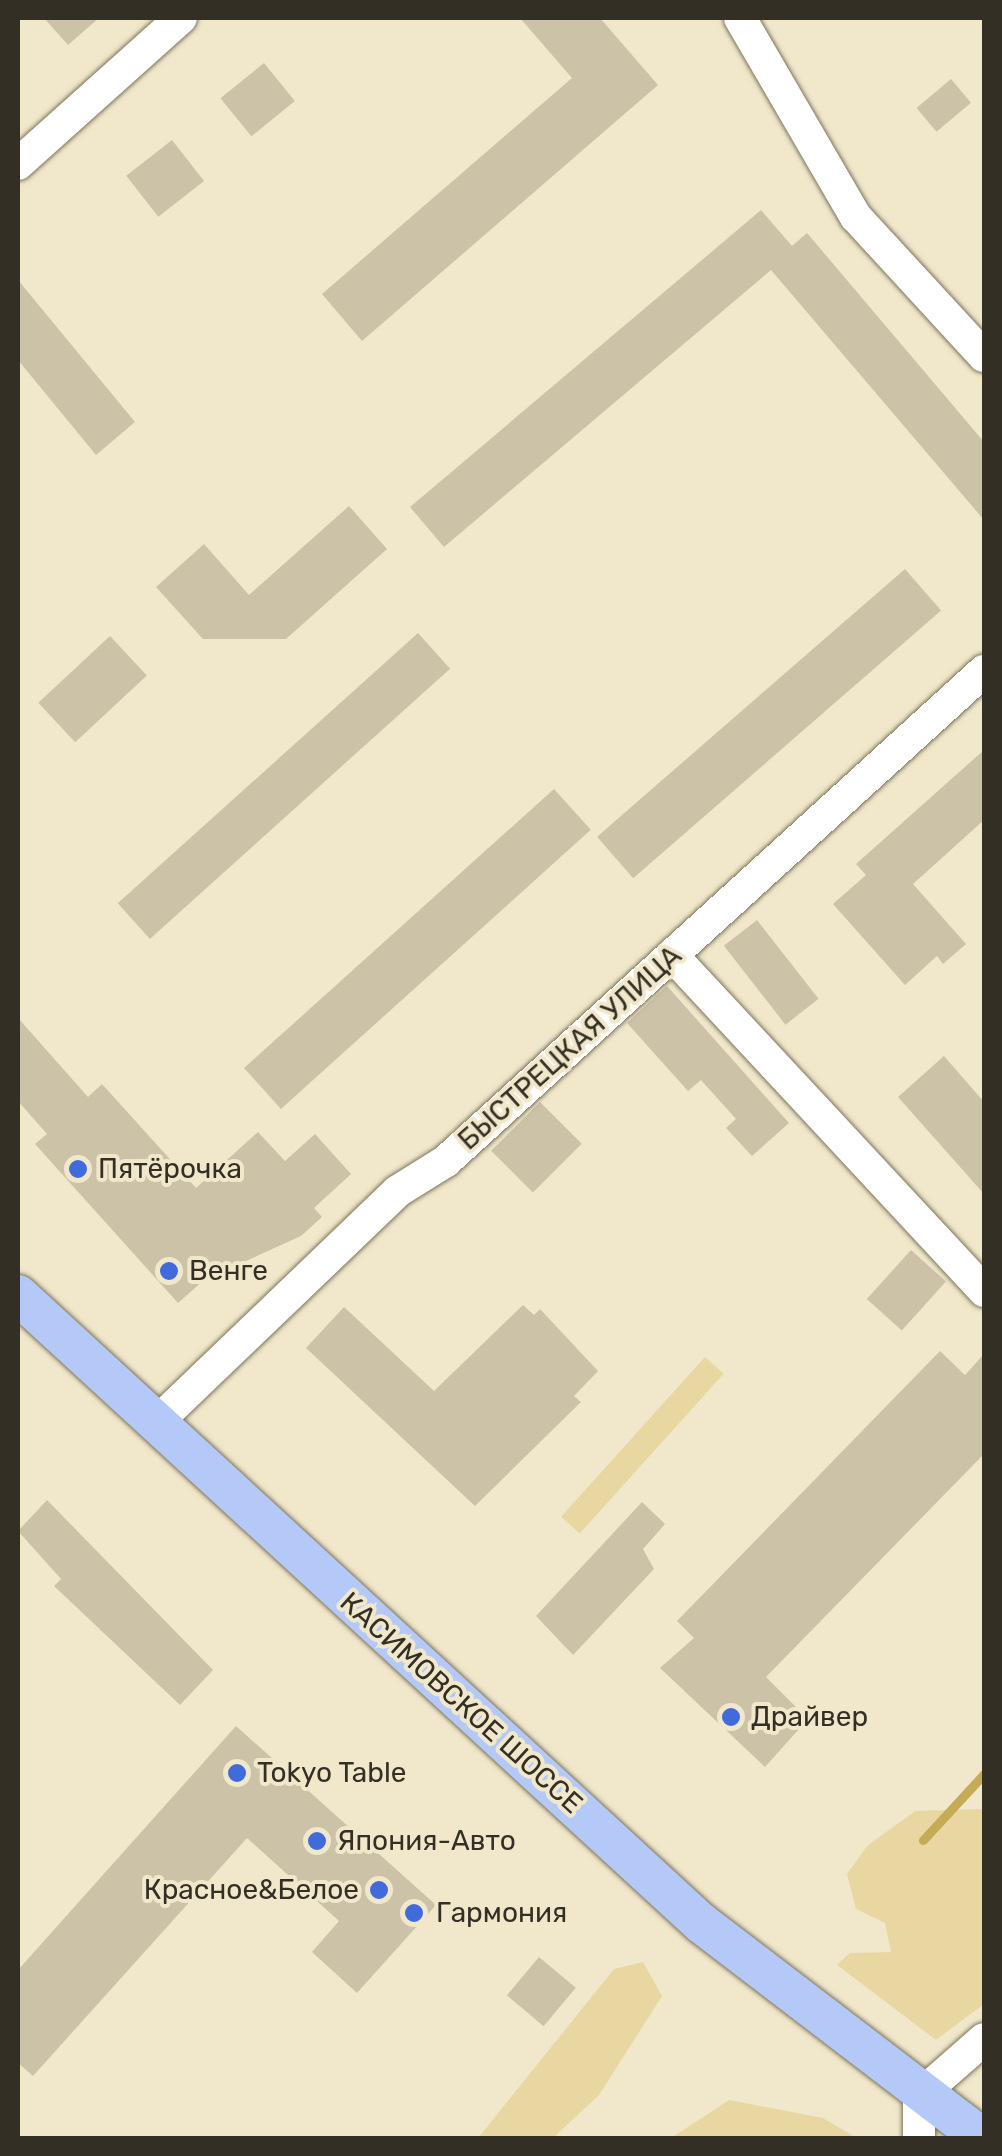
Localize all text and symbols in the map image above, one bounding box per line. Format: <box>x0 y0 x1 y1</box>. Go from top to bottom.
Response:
street label: БЫСТРЕЦКАЯ УЛИЦА <box>451 939 689 1157</box>
place label: Пятёрочка <box>98 1152 242 1186</box>
marker: Пятёрочка <box>67 1158 89 1180</box>
place label: Венге <box>189 1254 268 1288</box>
marker: Венге <box>158 1260 180 1282</box>
street label: КАСИМОВСКОЕ ШОССЕ <box>333 1585 589 1821</box>
place label: Драйвер <box>751 1700 868 1734</box>
marker: Драйвер <box>720 1706 742 1728</box>
place label: Tokyo Table <box>257 1756 407 1790</box>
marker: Tokyo Table <box>226 1762 248 1784</box>
place label: Япония-Авто <box>337 1824 516 1858</box>
marker: Япония-Авто <box>306 1830 328 1852</box>
place label: Красное&Белое <box>144 1873 359 1907</box>
marker: Красное&Белое <box>368 1879 390 1901</box>
place label: Гармония <box>436 1896 567 1930</box>
marker: Гармония <box>401 1900 427 1926</box>

